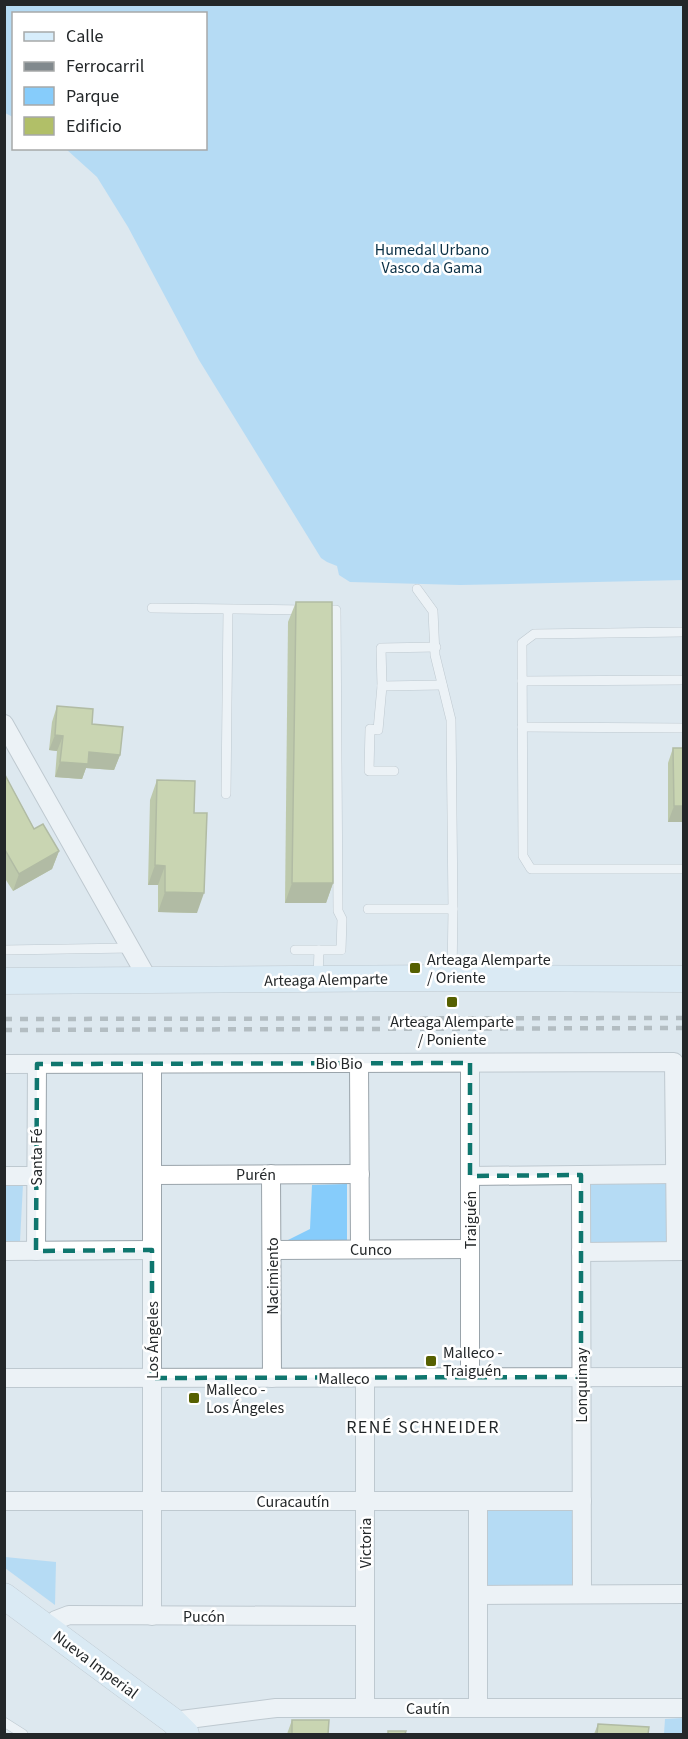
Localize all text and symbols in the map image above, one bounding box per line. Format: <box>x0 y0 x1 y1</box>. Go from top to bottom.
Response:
legend <box>12 12 207 150</box>
text: Calle <box>66 24 104 49</box>
text: Ferrocarril <box>66 54 144 79</box>
text: Parque <box>66 84 119 109</box>
text: Edificio <box>66 114 122 139</box>
park label: Humedal Urbano Vasco da Gama <box>375 239 489 279</box>
place label: Arteaga Alemparte / Oriente <box>427 949 551 989</box>
marker: Arteaga Alemparte / Oriente <box>408 961 422 975</box>
street label: Arteaga Alemparte <box>264 968 388 992</box>
marker: Arteaga Alemparte / Poniente <box>445 995 459 1009</box>
place label: Arteaga Alemparte / Poniente <box>390 1011 514 1051</box>
street label: Bio Bio <box>315 1053 363 1075</box>
street label: Santa Fé <box>26 1128 48 1186</box>
street label: Purén <box>236 1164 276 1186</box>
street label: Traiguén <box>460 1191 482 1249</box>
street label: Nacimiento <box>262 1237 284 1315</box>
street label: Cunco <box>350 1239 392 1261</box>
street label: Los Ángeles <box>142 1301 164 1379</box>
place label: Malleco - Traiguén <box>443 1342 503 1382</box>
street label: Lonquimay <box>571 1347 593 1423</box>
marker: Malleco - Traiguén <box>424 1354 438 1368</box>
street label: Malleco <box>318 1368 370 1390</box>
place label: Malleco - Los Ángeles <box>206 1379 284 1419</box>
marker: Malleco - Los Ángeles <box>187 1391 201 1405</box>
district label: RENÉ SCHNEIDER <box>346 1415 500 1440</box>
street label: Curacautín <box>257 1491 329 1513</box>
street label: Victoria <box>355 1518 377 1568</box>
street label: Pucón <box>183 1606 225 1628</box>
street label: Nueva Imperial <box>48 1625 143 1704</box>
street label: Cautín <box>406 1698 450 1720</box>

